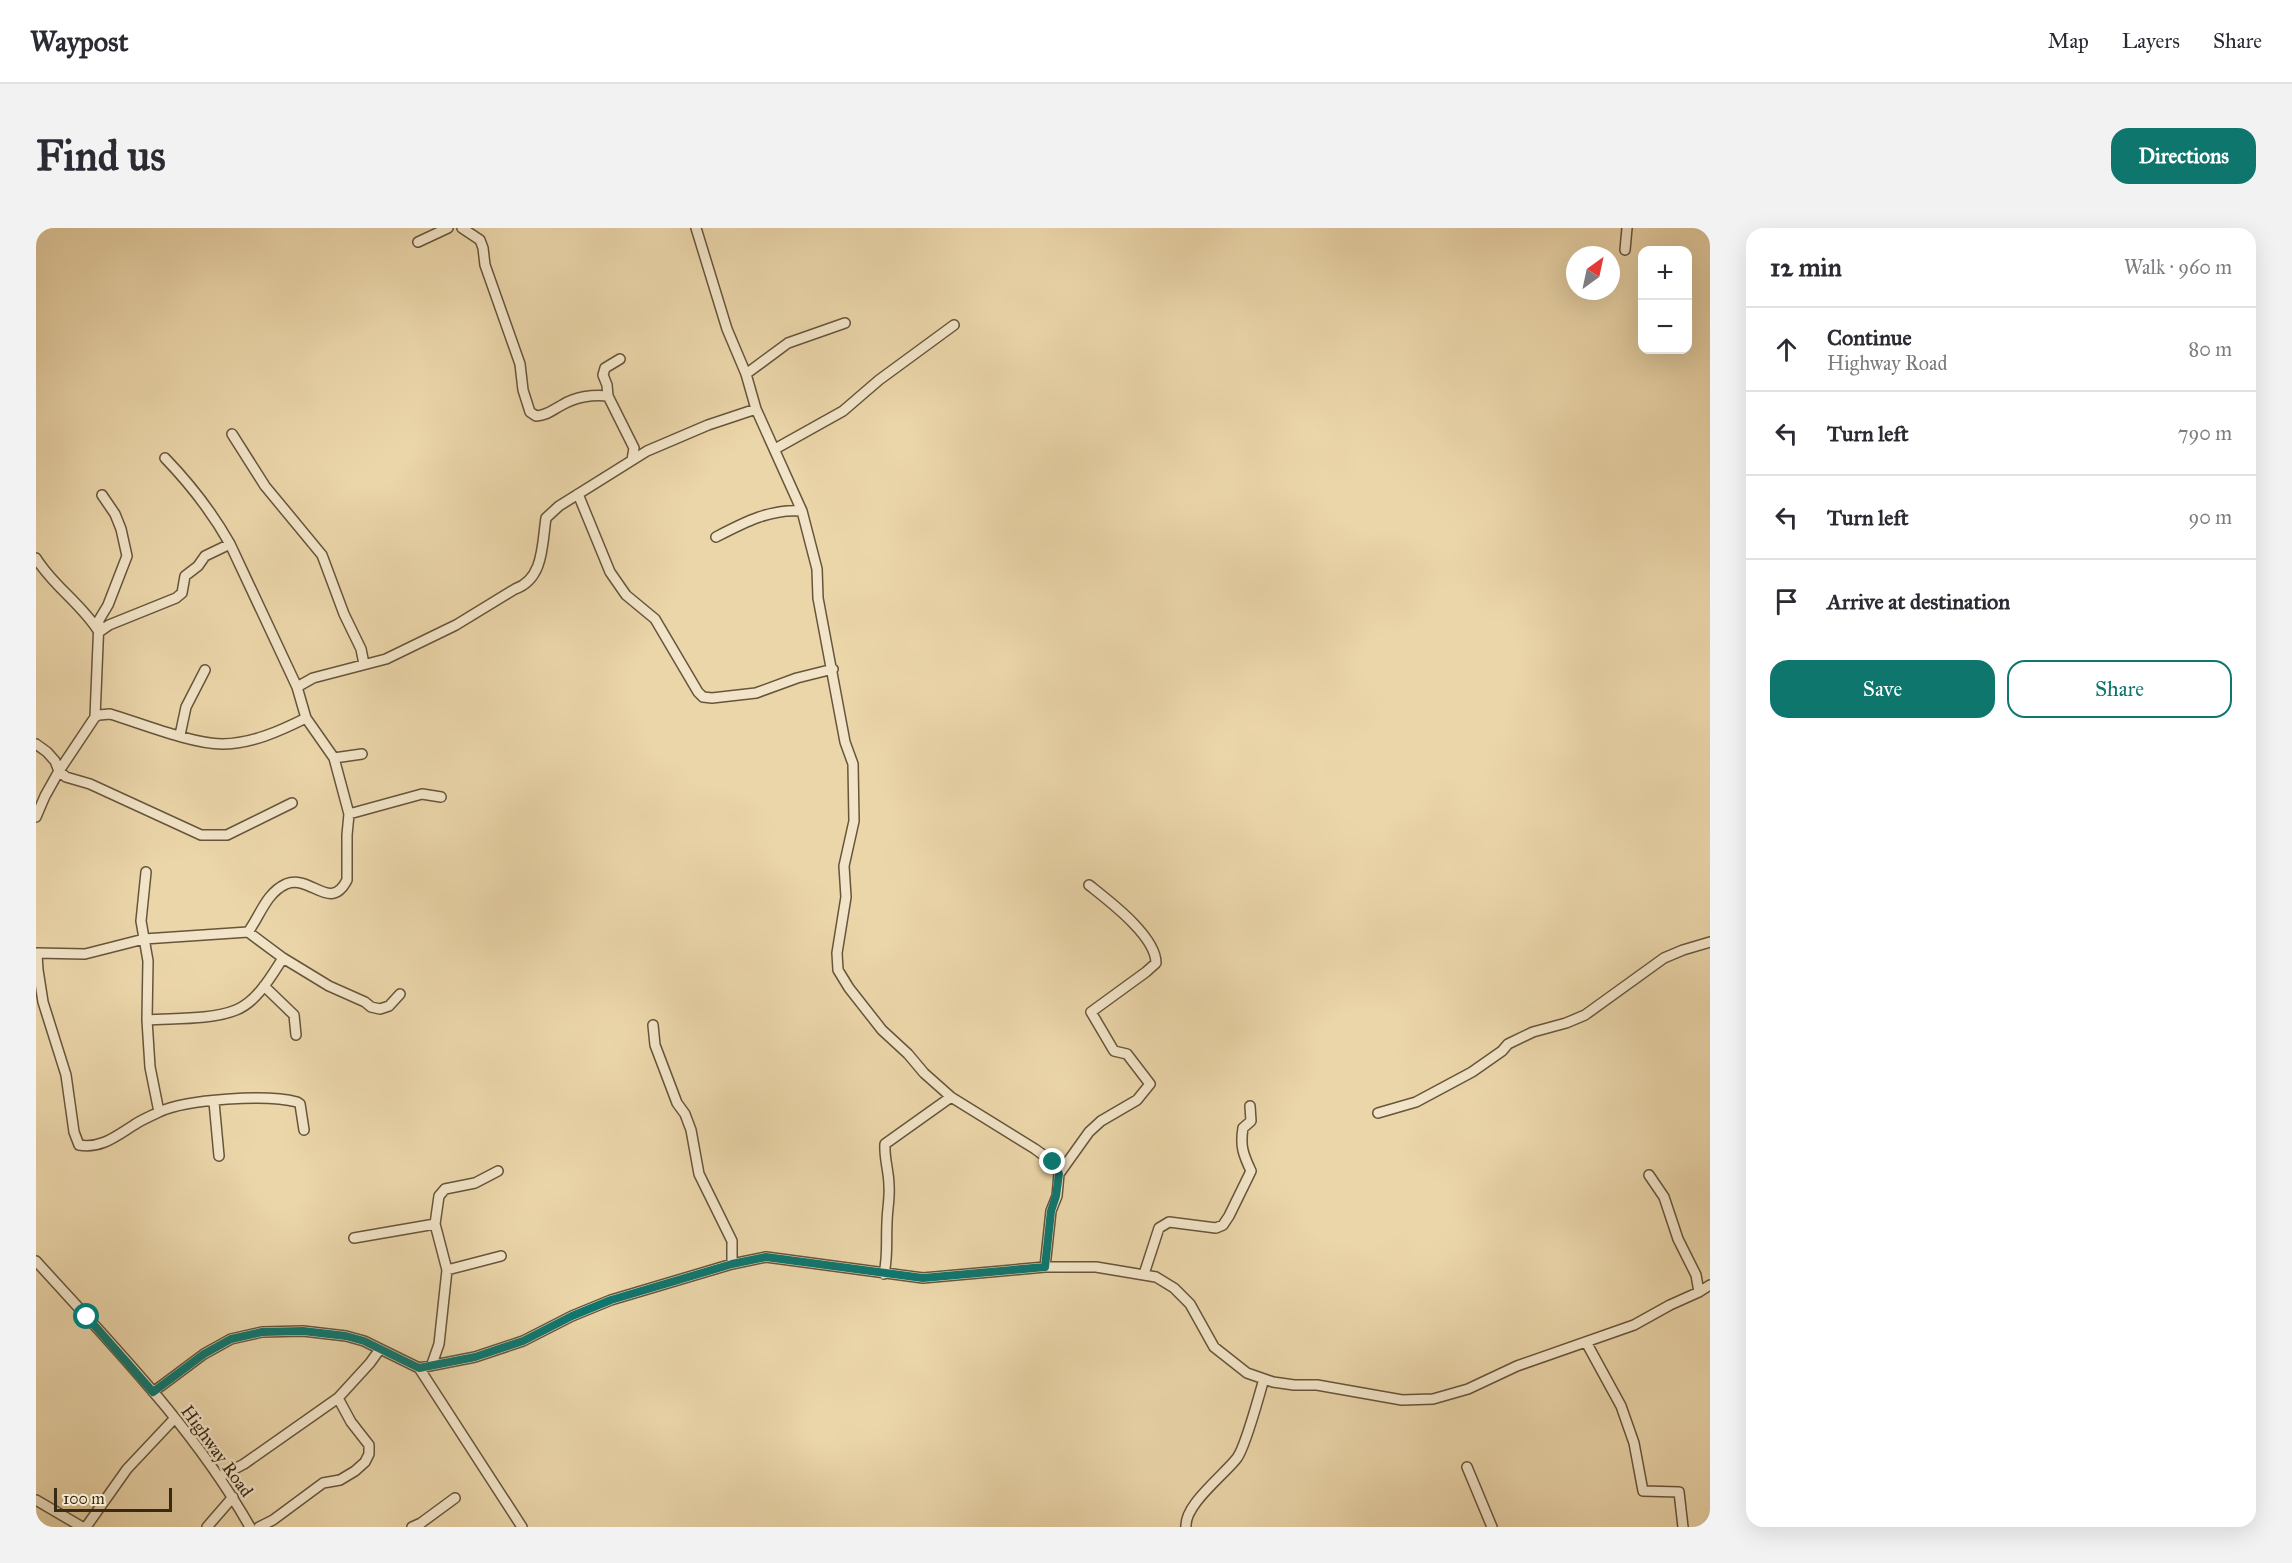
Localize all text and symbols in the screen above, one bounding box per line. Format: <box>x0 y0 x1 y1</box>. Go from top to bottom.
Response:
text: Waypost <box>30 24 128 59</box>
text: Map <box>2048 28 2089 54</box>
text: Layers <box>2122 28 2180 54</box>
text: Share <box>2213 28 2262 54</box>
button: Directions <box>2111 128 2256 184</box>
text: Find us <box>36 130 166 182</box>
north arrow <box>1566 246 1620 300</box>
map controls <box>1638 246 1692 354</box>
button: + <box>1638 246 1692 300</box>
text: 12 min <box>1770 251 1842 283</box>
text: Walk · 960 m <box>2124 255 2232 279</box>
button: − <box>1638 300 1692 354</box>
text: Continue <box>1827 324 1912 351</box>
icon: ahead <box>1770 333 1803 366</box>
text: 80 m <box>2189 337 2232 361</box>
text: Highway Road <box>1827 351 1948 375</box>
icon: left <box>1770 417 1803 450</box>
text: Turn left <box>1827 420 1909 447</box>
text: 790 m <box>2178 421 2232 445</box>
icon: left <box>1770 501 1803 534</box>
text: Turn left <box>1827 504 1909 531</box>
text: 90 m <box>2189 505 2232 529</box>
icon: arrive <box>1770 585 1803 618</box>
text: Arrive at destination <box>1827 588 2010 615</box>
button: Save <box>1770 660 1995 718</box>
button: Share <box>2007 660 2232 718</box>
route end <box>1039 1148 1065 1174</box>
route start <box>73 1303 99 1329</box>
street label: Highway Road <box>175 1401 258 1502</box>
scale bar <box>54 1485 172 1512</box>
text: 100 m <box>63 1489 105 1508</box>

